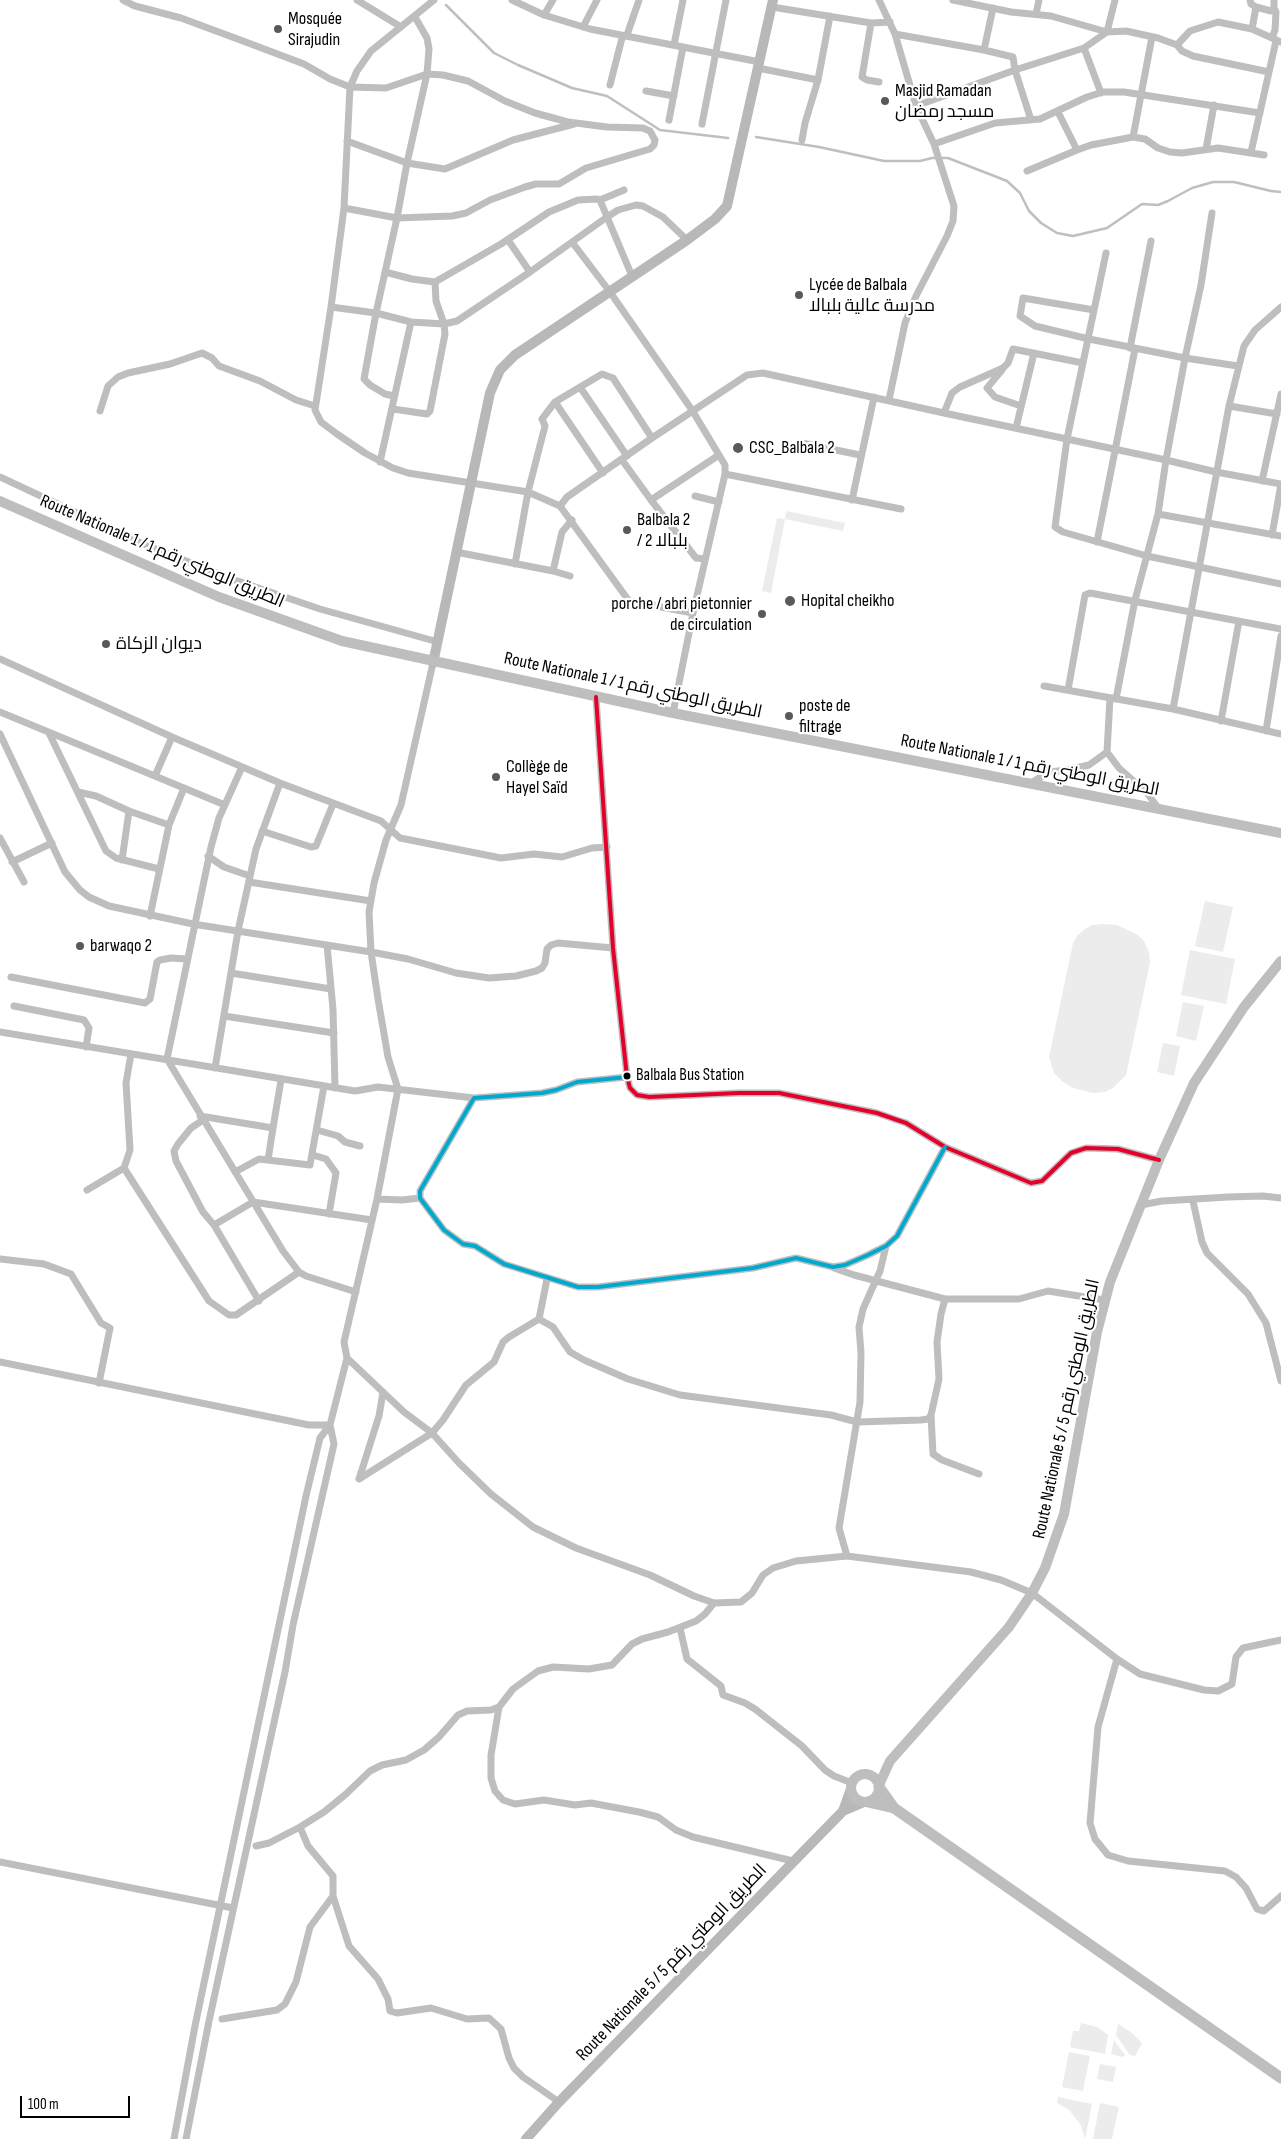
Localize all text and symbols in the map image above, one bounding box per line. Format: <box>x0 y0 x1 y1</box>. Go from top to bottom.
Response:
place label: Mosquée Sirajudin <box>288 8 342 50</box>
marker: Mosquée Sirajudin <box>272 23 284 35</box>
place label: Masjid Ramadan مسجد رمضان <box>895 80 994 122</box>
marker: Masjid Ramadan مسجد رمضان <box>879 95 891 107</box>
place label: Lycée de Balbala مدرسة عالية بلبالا <box>809 274 935 316</box>
marker: Lycée de Balbala مدرسة عالية بلبالا <box>793 289 805 301</box>
place label: CSC_Balbala 2 <box>749 437 835 459</box>
marker: CSC_Balbala 2 <box>731 441 745 455</box>
street label: Route Nationale 1 / الطريق الوطني رقم 1 <box>37 491 287 613</box>
place label: Balbala 2 / بلبالا 2 <box>637 509 690 552</box>
marker: Balbala 2 / بلبالا 2 <box>621 524 633 536</box>
place label: Hopital cheikho <box>801 590 894 612</box>
place label: porche / abri pietonnier de circulation <box>611 593 752 636</box>
marker: Hopital cheikho <box>783 594 797 608</box>
marker: porche / abri pietonnier de circulation <box>756 608 768 620</box>
place label: ديوان الزكاة <box>116 633 202 655</box>
marker: ديوان الزكاة <box>100 638 112 650</box>
street label: Route Nationale 1 / الطريق الوطني رقم 1 <box>502 648 764 724</box>
place label: poste de filtrage <box>799 695 851 738</box>
marker: poste de filtrage <box>783 710 795 722</box>
street label: Route Nationale 1 / الطريق الوطني رقم 1 <box>899 730 1161 802</box>
place label: Collège de Hayel Saïd <box>506 756 568 799</box>
marker: Collège de Hayel Saïd <box>490 771 502 783</box>
place label: barwaqo 2 <box>90 935 152 957</box>
marker: barwaqo 2 <box>74 940 86 952</box>
place label: Balbala Bus Station <box>636 1066 744 1086</box>
marker: Balbala Bus Station <box>622 1071 632 1081</box>
street label: Route Nationale 5 / الطريق الوطني رقم 5 <box>1029 1277 1105 1541</box>
street label: Route Nationale 5 / الطريق الوطني رقم 5 <box>572 1860 772 2066</box>
scale bar <box>22 2086 132 2118</box>
text: 100 m <box>28 2095 59 2114</box>

